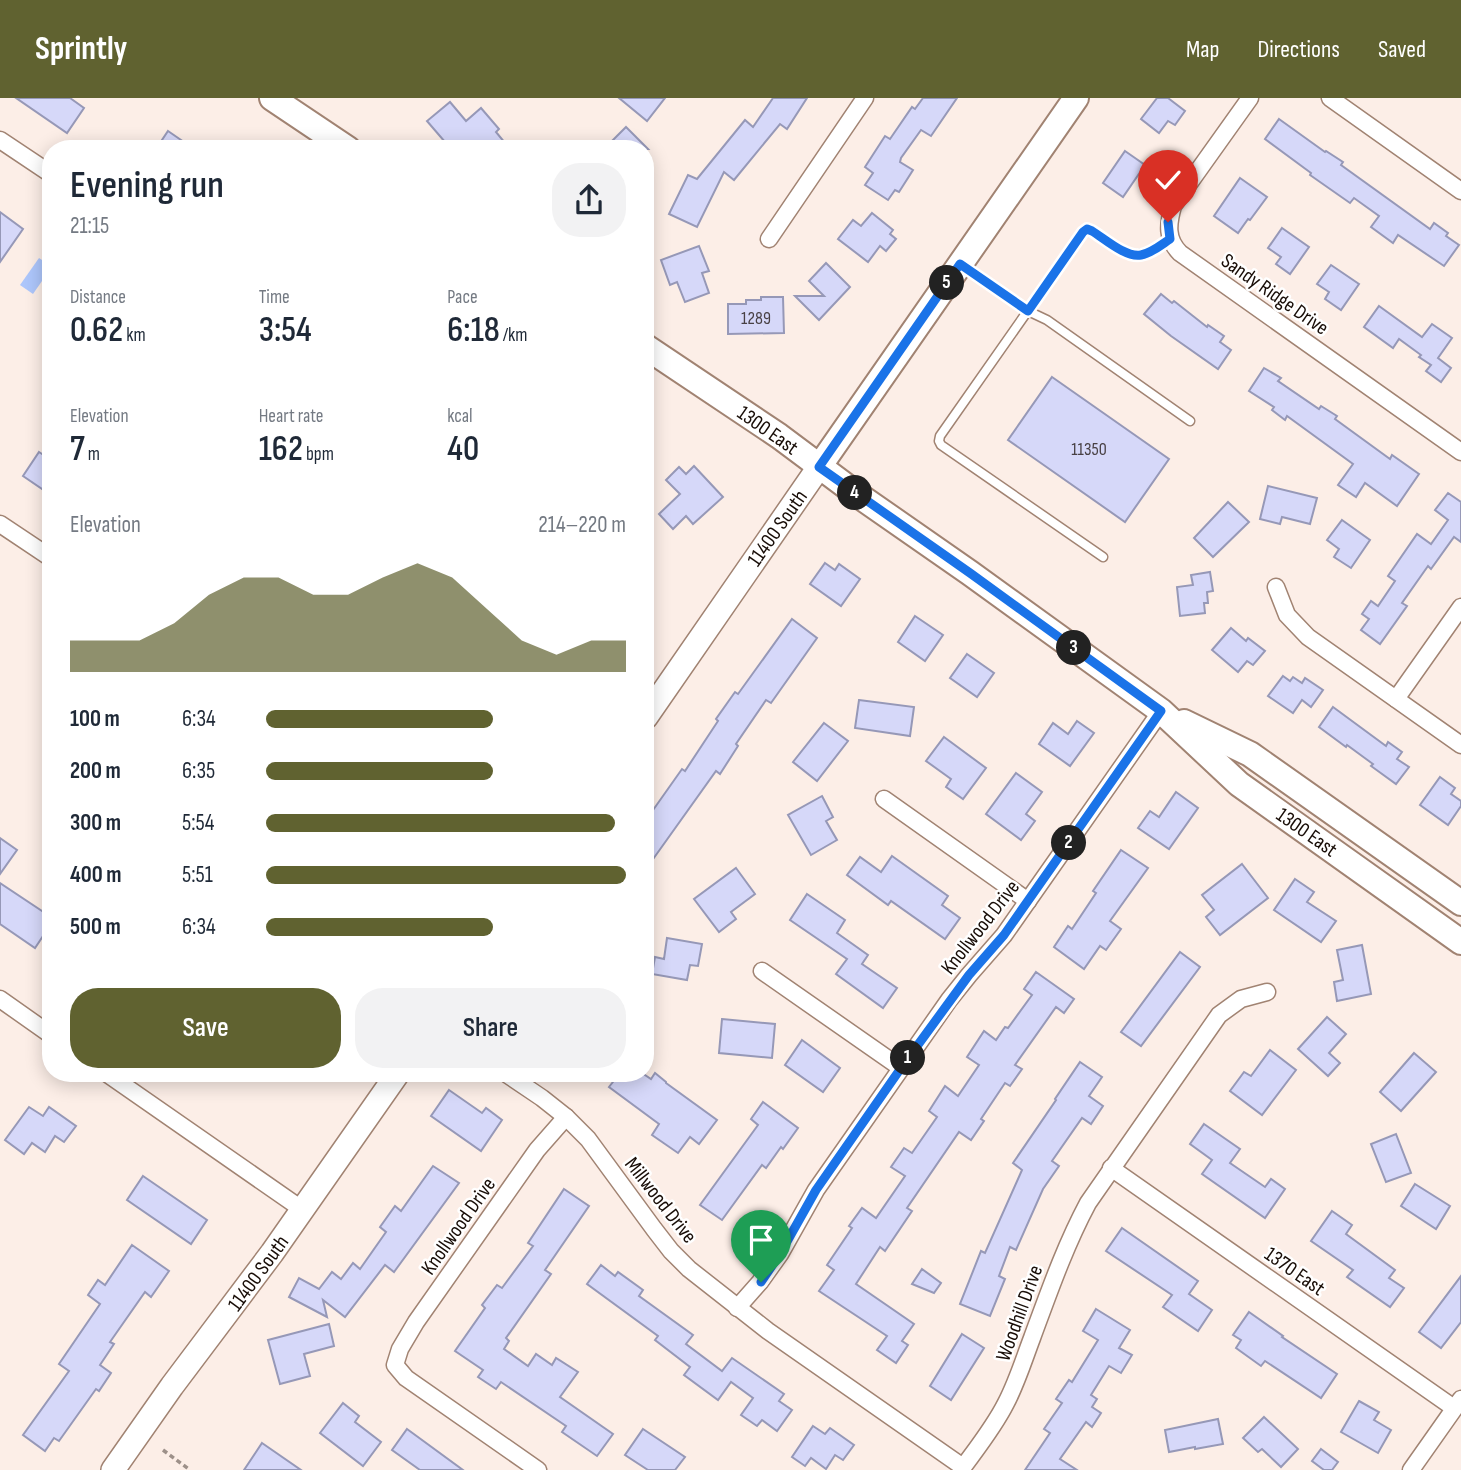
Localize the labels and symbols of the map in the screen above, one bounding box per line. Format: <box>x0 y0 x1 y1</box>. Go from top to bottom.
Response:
pin <box>1138 150 1198 222</box>
street label: Sandy Ridge Drive <box>1216 248 1333 341</box>
pin: 5 <box>930 266 964 300</box>
house number: 1289 <box>741 308 771 329</box>
street label: 1300 East <box>732 400 803 460</box>
house number: 11350 <box>1071 439 1107 460</box>
pin: 4 <box>838 476 872 510</box>
street label: 11400 South <box>742 485 813 571</box>
pin: 3 <box>1056 630 1092 666</box>
street label: 1300 East <box>1271 802 1342 862</box>
pin: 2 <box>1052 826 1086 860</box>
street label: Knollwood Drive <box>936 875 1025 979</box>
pin: 1 <box>890 1040 926 1076</box>
street label: Millwood Drive <box>619 1152 702 1248</box>
street label: Knollwood Drive <box>416 1173 501 1280</box>
pin <box>731 1210 791 1282</box>
street label: 11400 South <box>223 1231 294 1316</box>
street label: 1370 East <box>1260 1242 1330 1301</box>
street label: Woodhill Drive <box>991 1262 1048 1365</box>

